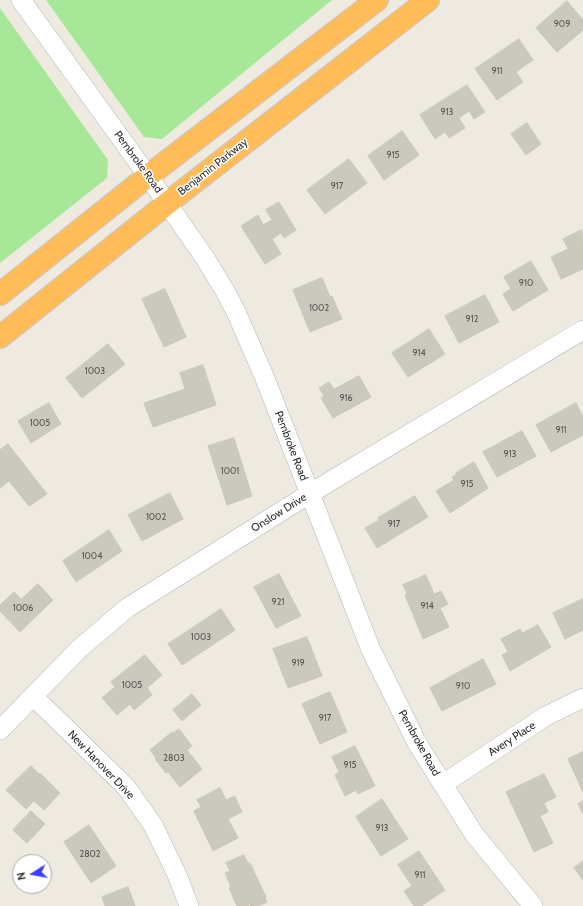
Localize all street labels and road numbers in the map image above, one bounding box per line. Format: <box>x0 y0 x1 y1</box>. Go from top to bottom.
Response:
street label: Pembroke Road <box>111 128 165 196</box>
street label: Benjamin Parkway <box>175 136 251 198</box>
street label: Pembroke Road <box>272 409 310 483</box>
street label: Onslow Drive <box>249 491 309 535</box>
street label: Pembroke Road <box>395 708 443 778</box>
street label: Avery Place <box>486 719 538 759</box>
street label: New Hanover Drive <box>65 728 137 802</box>

